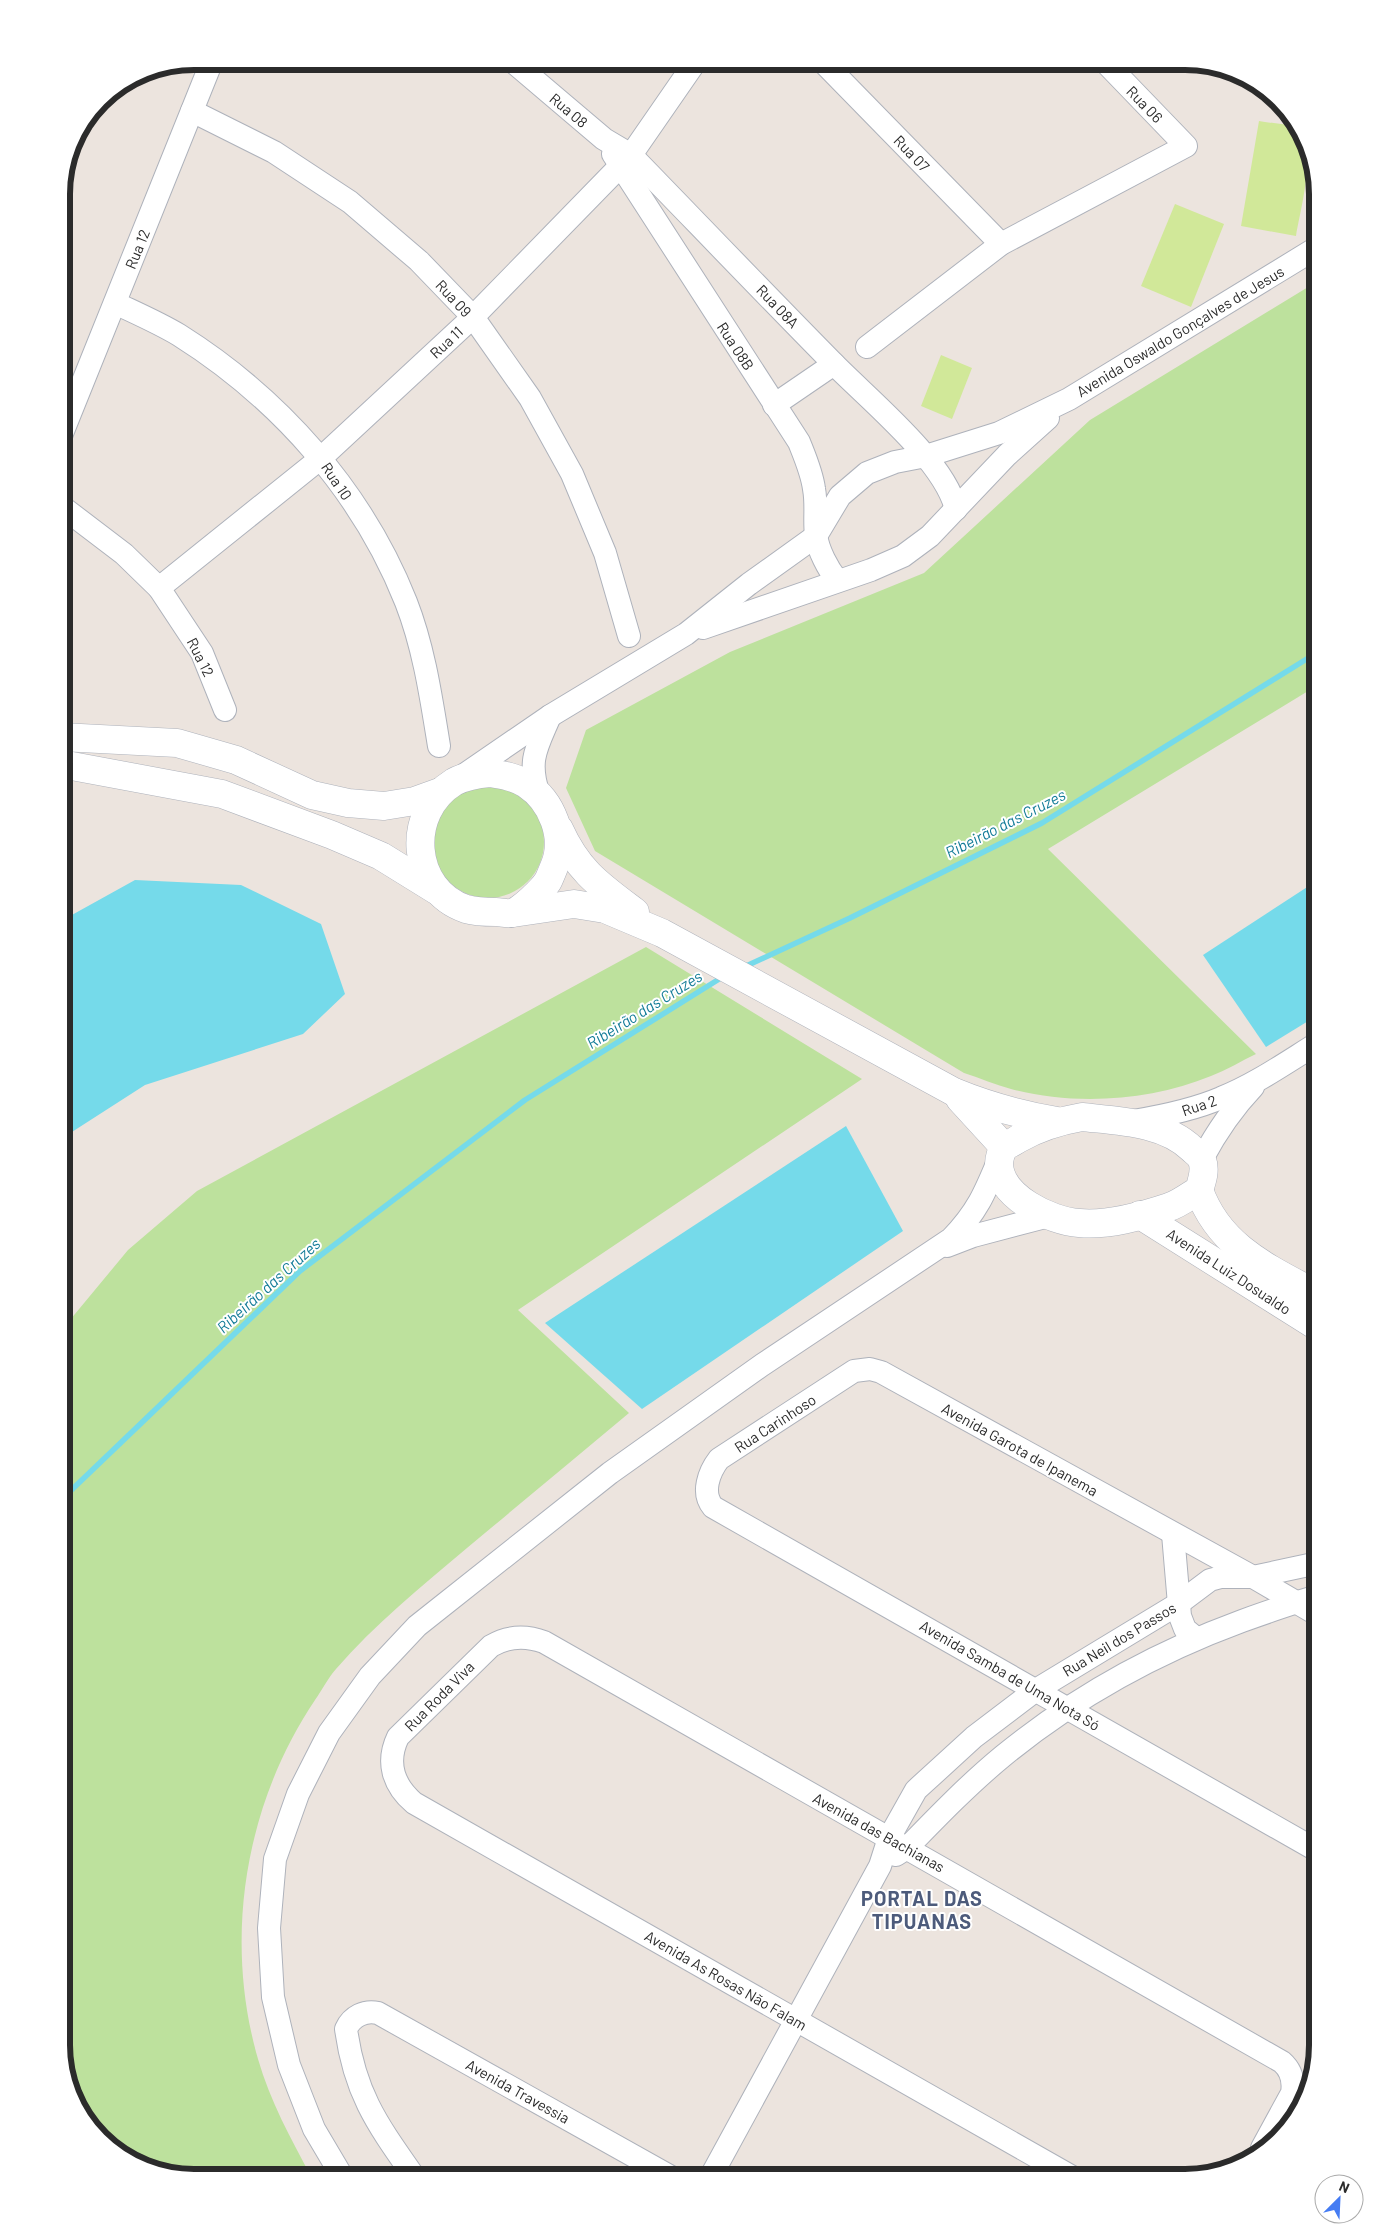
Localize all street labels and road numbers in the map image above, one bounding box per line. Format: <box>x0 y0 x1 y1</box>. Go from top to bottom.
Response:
street label: Rua 06 <box>1123 82 1167 126</box>
street label: Rua 08 <box>546 89 592 131</box>
street label: Rua 07 <box>890 131 934 175</box>
street label: Rua 12 <box>121 227 153 271</box>
street label: Avenida Oswaldo Gonçalves de Jesus <box>1073 262 1287 400</box>
street label: Rua 09 <box>432 276 476 320</box>
street label: Rua 08A <box>753 281 803 331</box>
street label: Rua 08B <box>714 319 758 373</box>
street label: Rua 11 <box>426 322 466 362</box>
street label: Rua 10 <box>318 459 356 503</box>
street label: Rua 12 <box>184 635 218 679</box>
street label: Rua 2 <box>1179 1091 1219 1119</box>
street label: Avenida Luiz Dosualdo <box>1163 1224 1295 1318</box>
street label: Rua Carinhoso <box>731 1390 819 1456</box>
street label: Avenida Garota de Ipanema <box>939 1399 1101 1499</box>
street label: Rua Neil dos Passos <box>1059 1598 1179 1680</box>
street label: Avenida Samba de Uma Nota Só <box>917 1616 1103 1734</box>
street label: Rua Roda Viva <box>400 1657 478 1735</box>
street label: Avenida das Bachianas <box>810 1788 948 1876</box>
street label: Avenida As Rosas Não Falam <box>642 1926 810 2034</box>
street label: Avenida Travessia <box>463 2055 573 2127</box>

